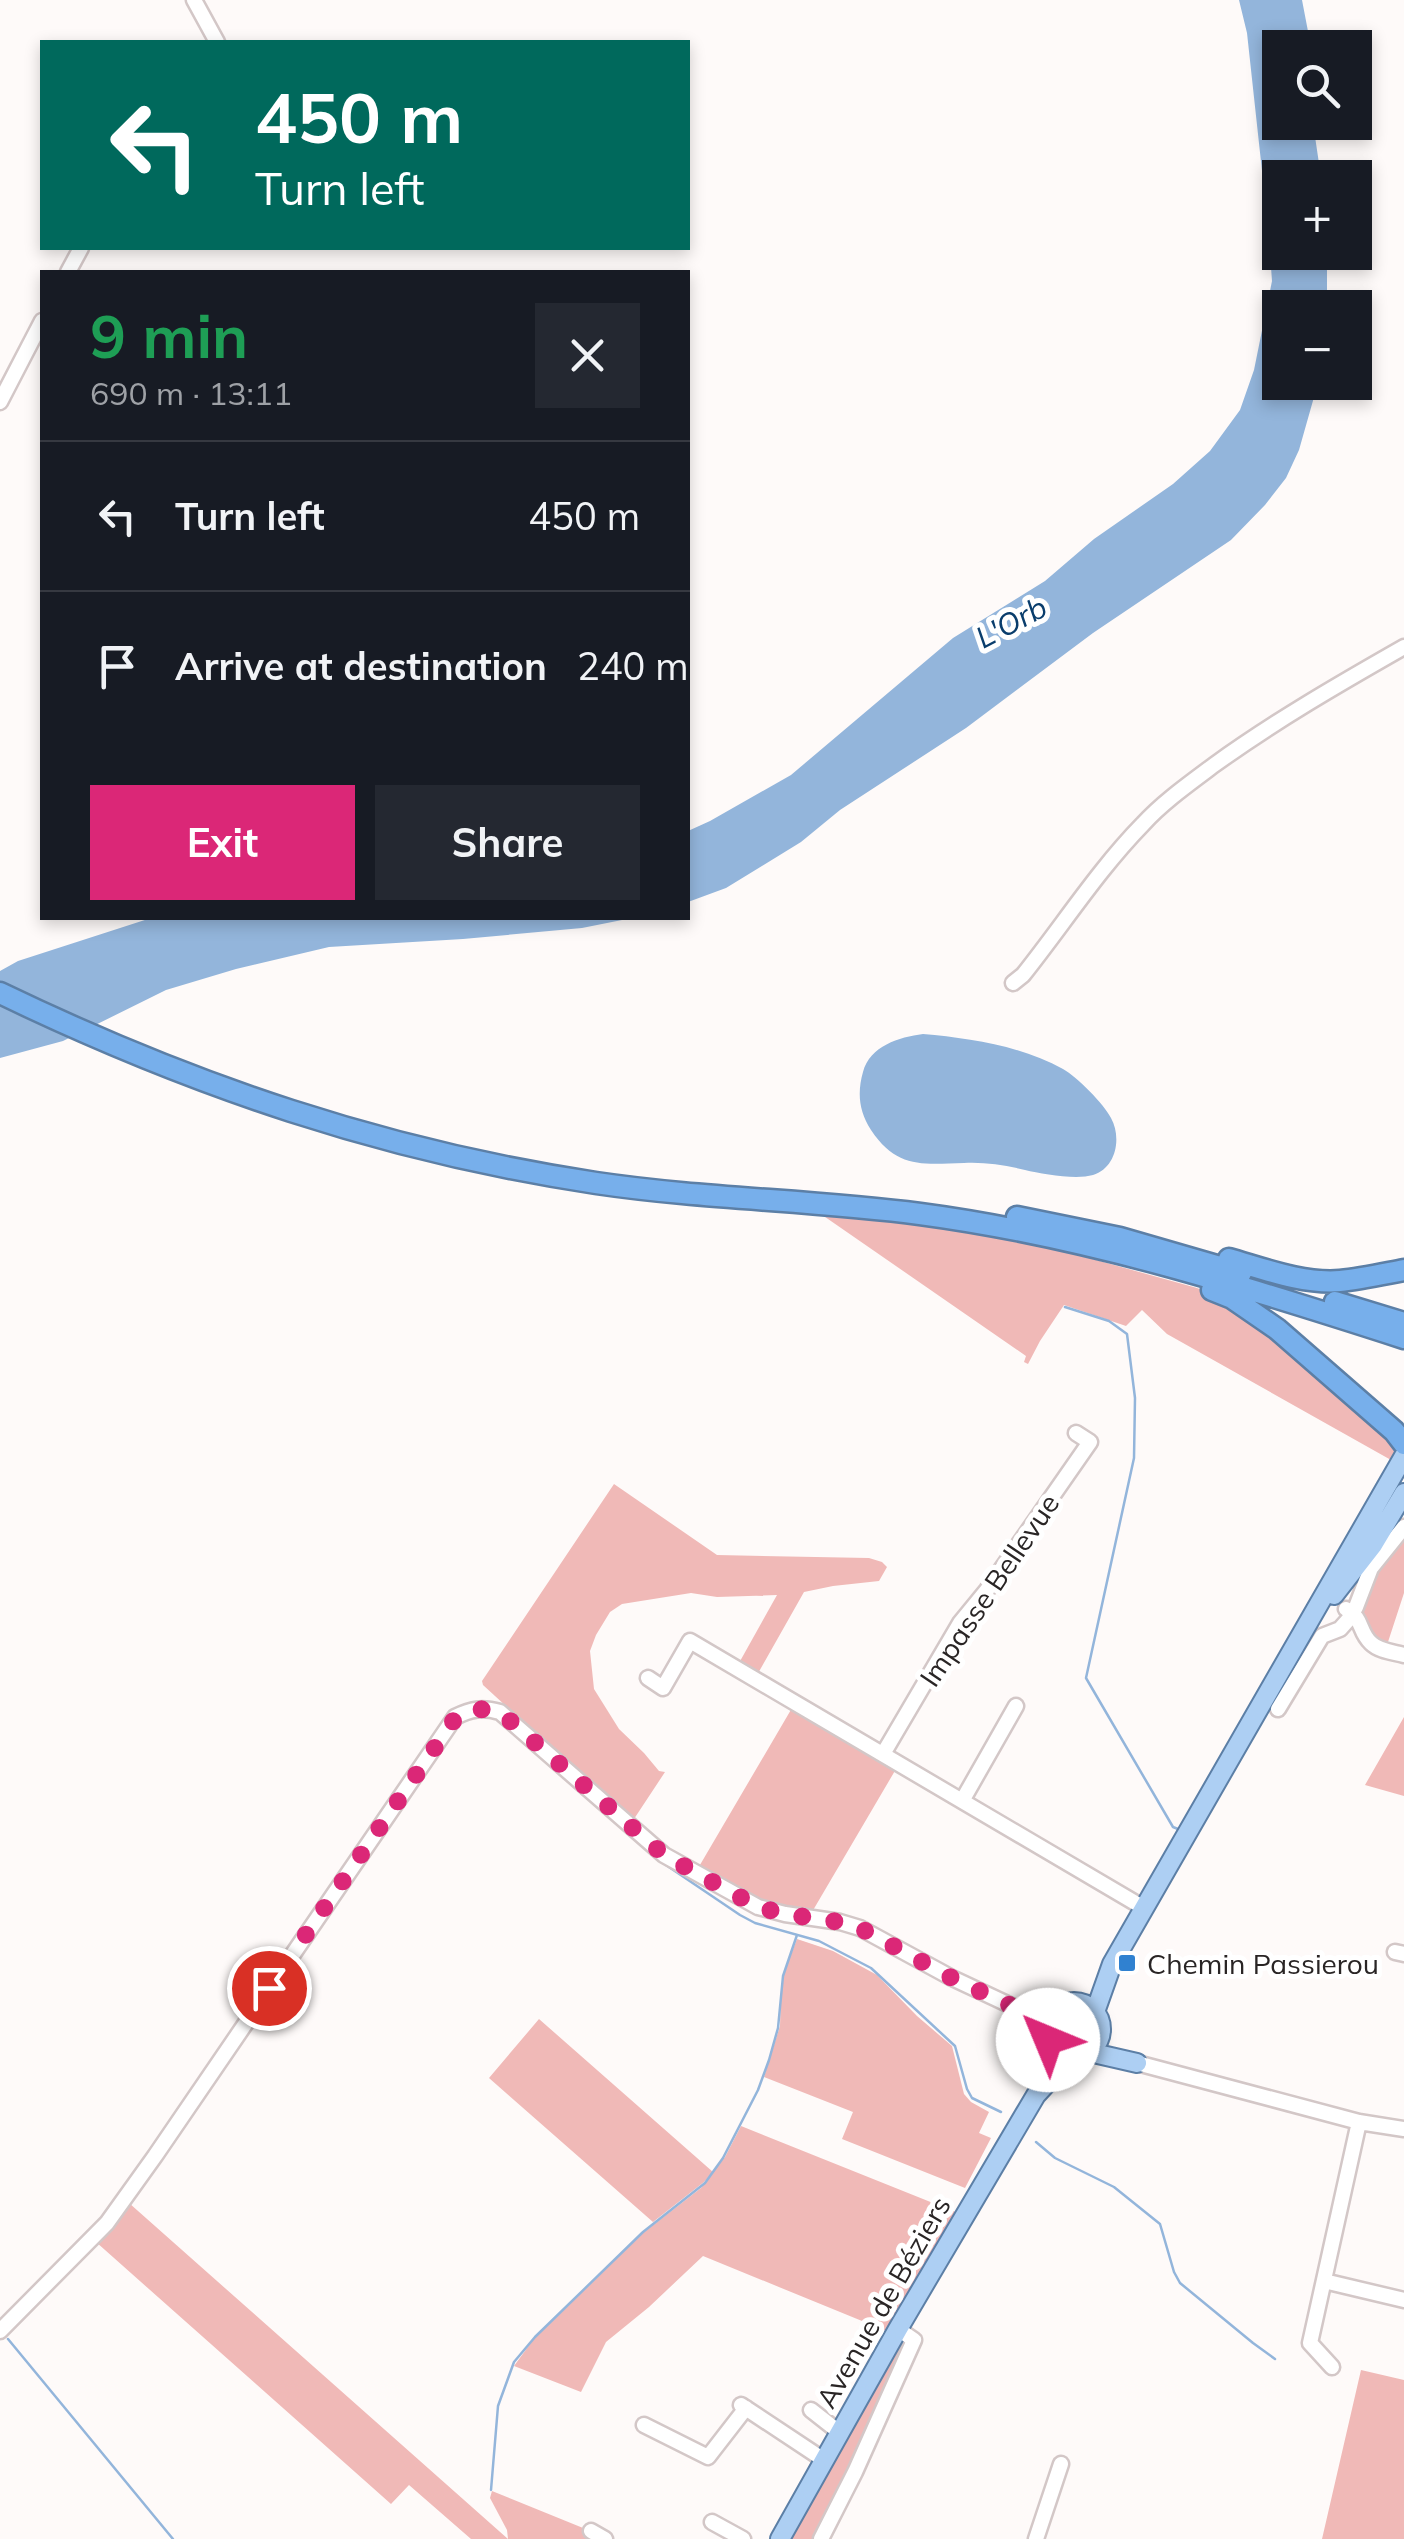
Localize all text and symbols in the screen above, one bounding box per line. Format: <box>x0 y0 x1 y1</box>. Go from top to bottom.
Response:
map controls <box>1262 30 1372 400</box>
button: search <box>1262 30 1372 140</box>
text: 450 m <box>255 73 463 161</box>
icon: left <box>90 80 220 210</box>
text: Turn left <box>255 160 424 216</box>
button: + <box>1262 160 1372 270</box>
button: − <box>1262 290 1372 400</box>
text: 9 min <box>90 298 248 373</box>
button: close <box>535 303 640 408</box>
text: 690 m · 13:11 <box>90 373 292 413</box>
icon: left <box>90 489 145 544</box>
text: Turn left <box>175 492 325 540</box>
text: 450 m <box>528 492 640 540</box>
water label: L'Orb <box>969 588 1053 656</box>
icon: arrive <box>90 639 145 694</box>
text: Arrive at destination <box>175 642 547 690</box>
text: 240 m <box>577 642 689 690</box>
button: Exit <box>90 785 355 900</box>
button: Share <box>375 785 640 900</box>
street label: Impasse Bellevue <box>912 1487 1066 1693</box>
pin <box>227 1946 312 2031</box>
place label: Chemin Passierou <box>1147 1946 1379 1981</box>
marker: Chemin Passierou <box>1116 1952 1138 1974</box>
icon: arrive <box>242 1961 297 2016</box>
position arrow <box>996 1988 1100 2092</box>
street label: Avenue de Béziers <box>808 2190 958 2414</box>

